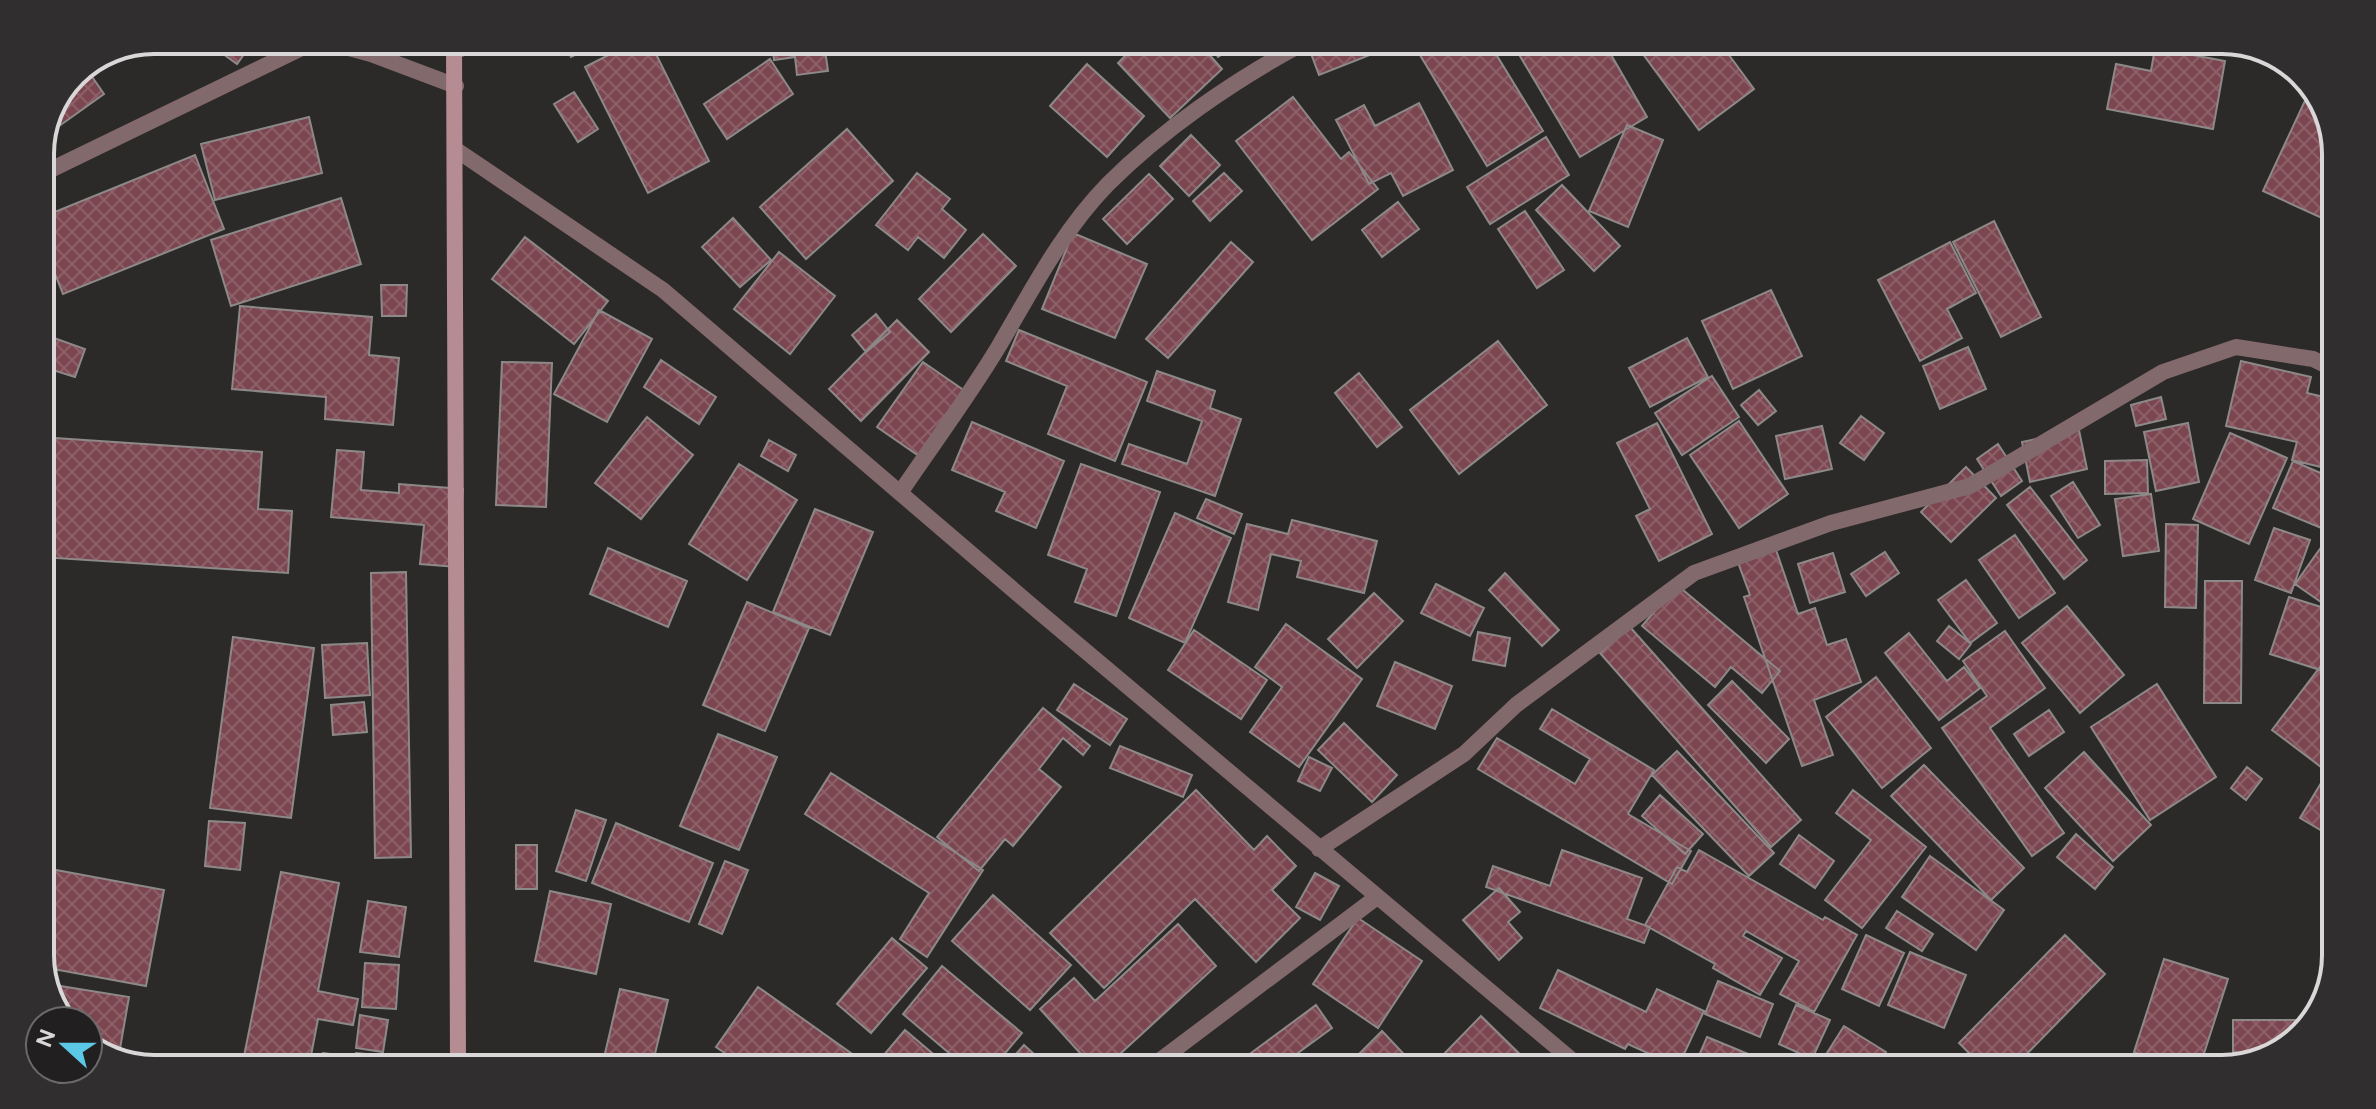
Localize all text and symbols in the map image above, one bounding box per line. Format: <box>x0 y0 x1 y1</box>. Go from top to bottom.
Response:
north arrow <box>24 1005 104 1085</box>
text: N <box>30 1025 61 1051</box>

